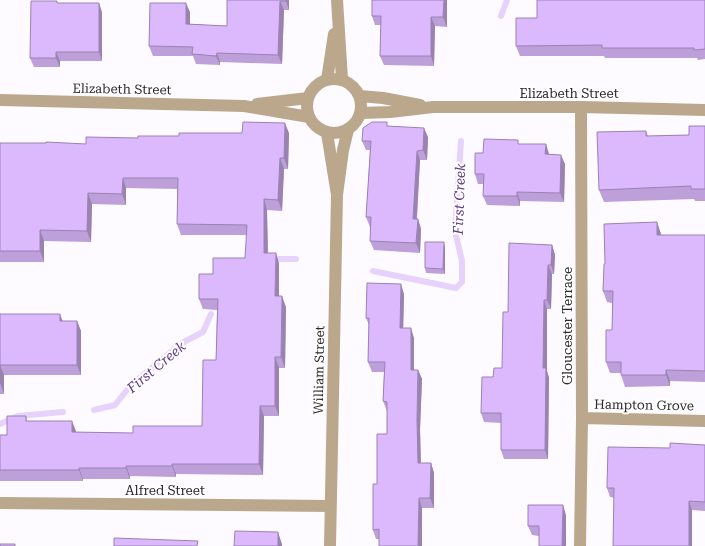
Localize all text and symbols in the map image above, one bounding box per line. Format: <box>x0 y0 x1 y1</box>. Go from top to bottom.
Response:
street label: Elizabeth Street <box>72 81 172 97</box>
street label: Elizabeth Street <box>520 86 619 101</box>
water label: First Creek <box>450 163 468 236</box>
street label: Gloucester Terrace <box>560 267 575 385</box>
street label: William Street <box>311 325 327 415</box>
water label: First Creek <box>123 338 189 397</box>
street label: Hampton Grove <box>594 397 694 413</box>
street label: Alfred Street <box>125 483 205 498</box>

